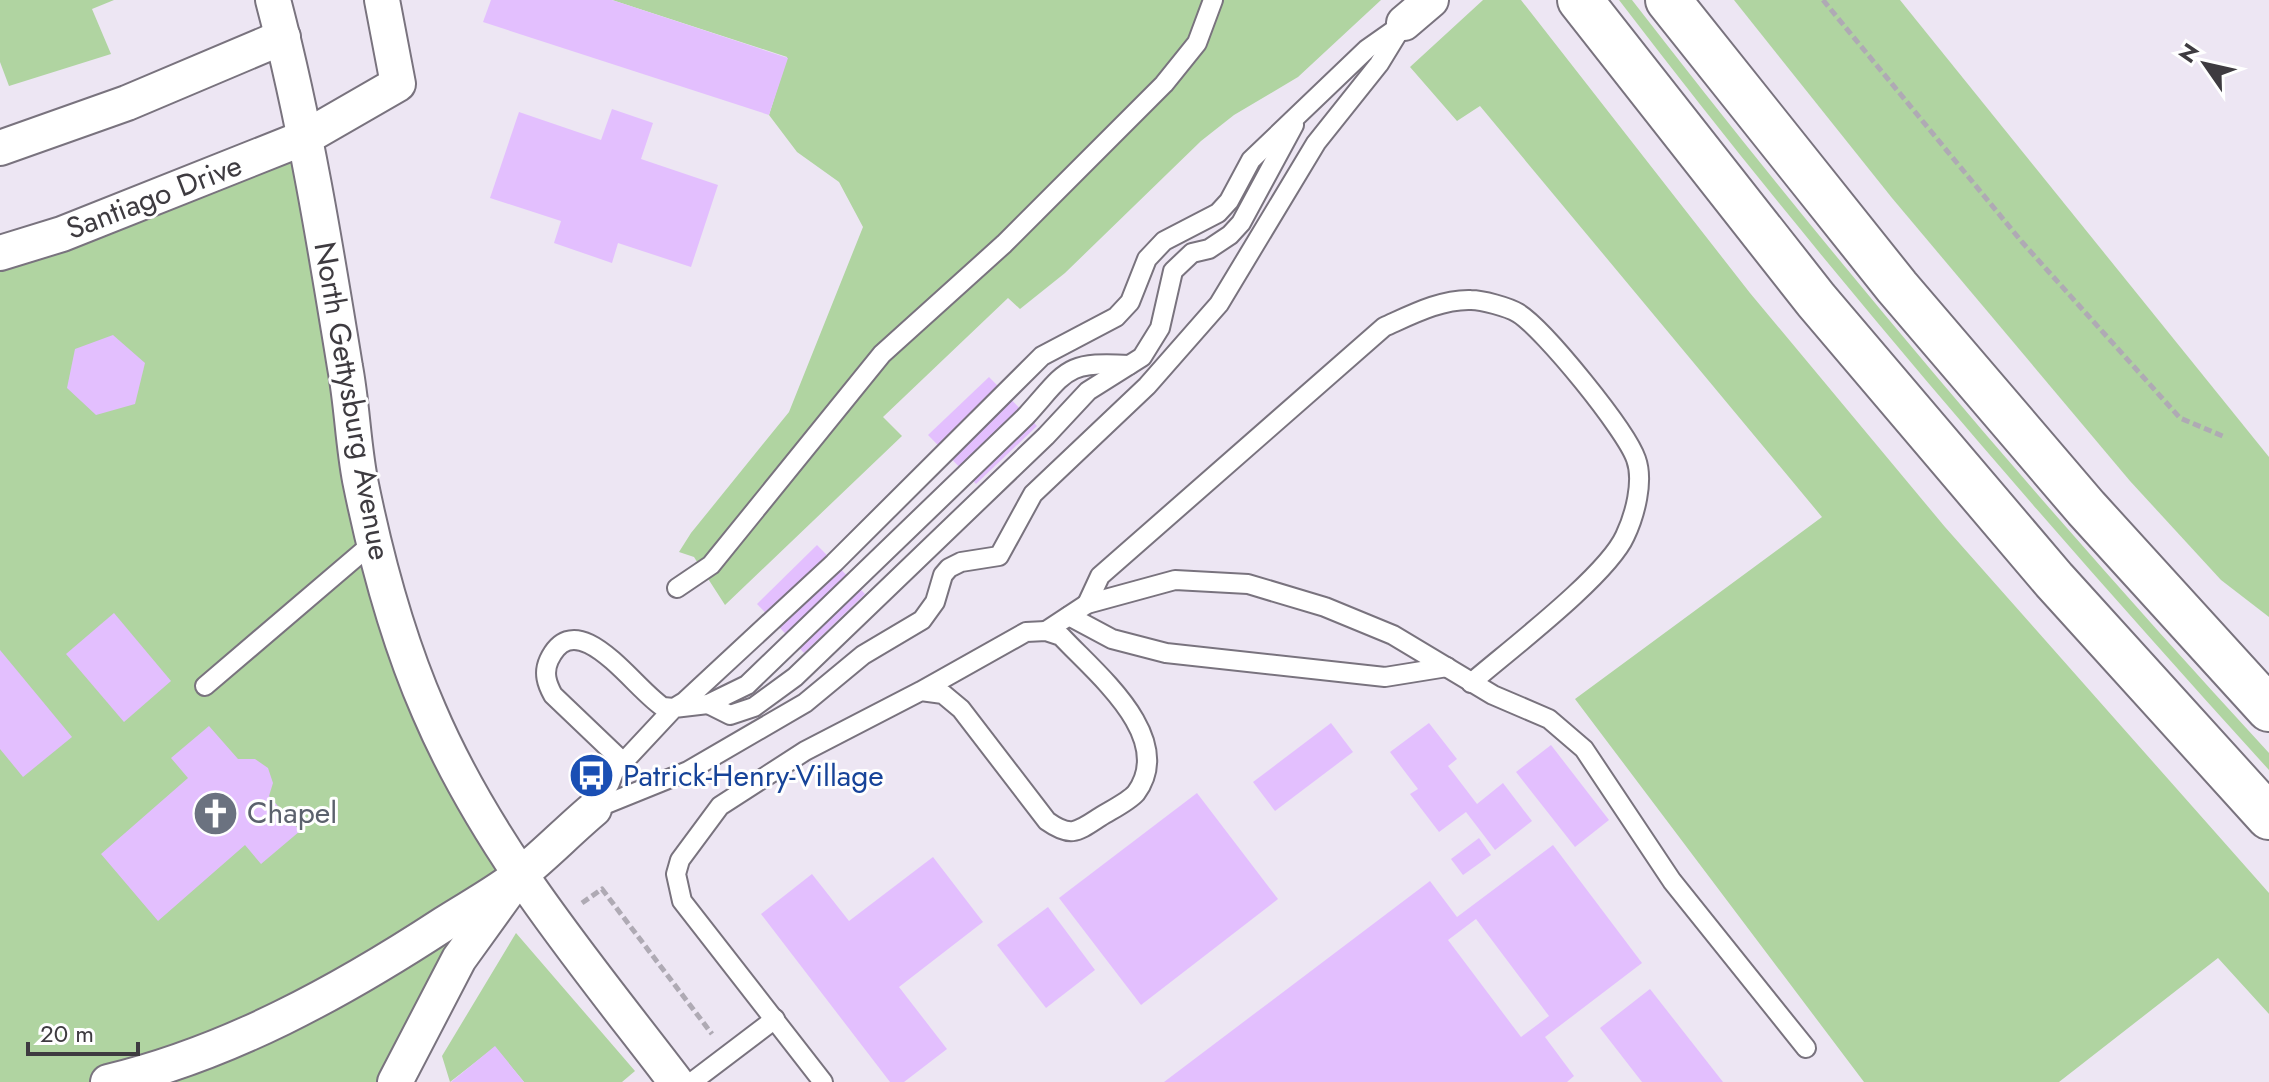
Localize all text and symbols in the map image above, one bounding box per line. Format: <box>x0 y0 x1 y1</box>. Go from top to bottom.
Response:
north arrow <box>2165 24 2245 104</box>
text: N <box>2170 37 2207 69</box>
street label: Santiago Drive <box>60 143 248 250</box>
street label: North Gettysburg Avenue <box>303 238 402 563</box>
bus stop icon: Patrick-Henry-Village <box>568 752 616 800</box>
place label: Patrick-Henry-Village <box>623 754 884 797</box>
church icon: Chapel <box>192 789 240 837</box>
place label: Chapel <box>247 791 337 834</box>
scale bar <box>28 1006 138 1056</box>
text: 20 m <box>40 1016 94 1051</box>

